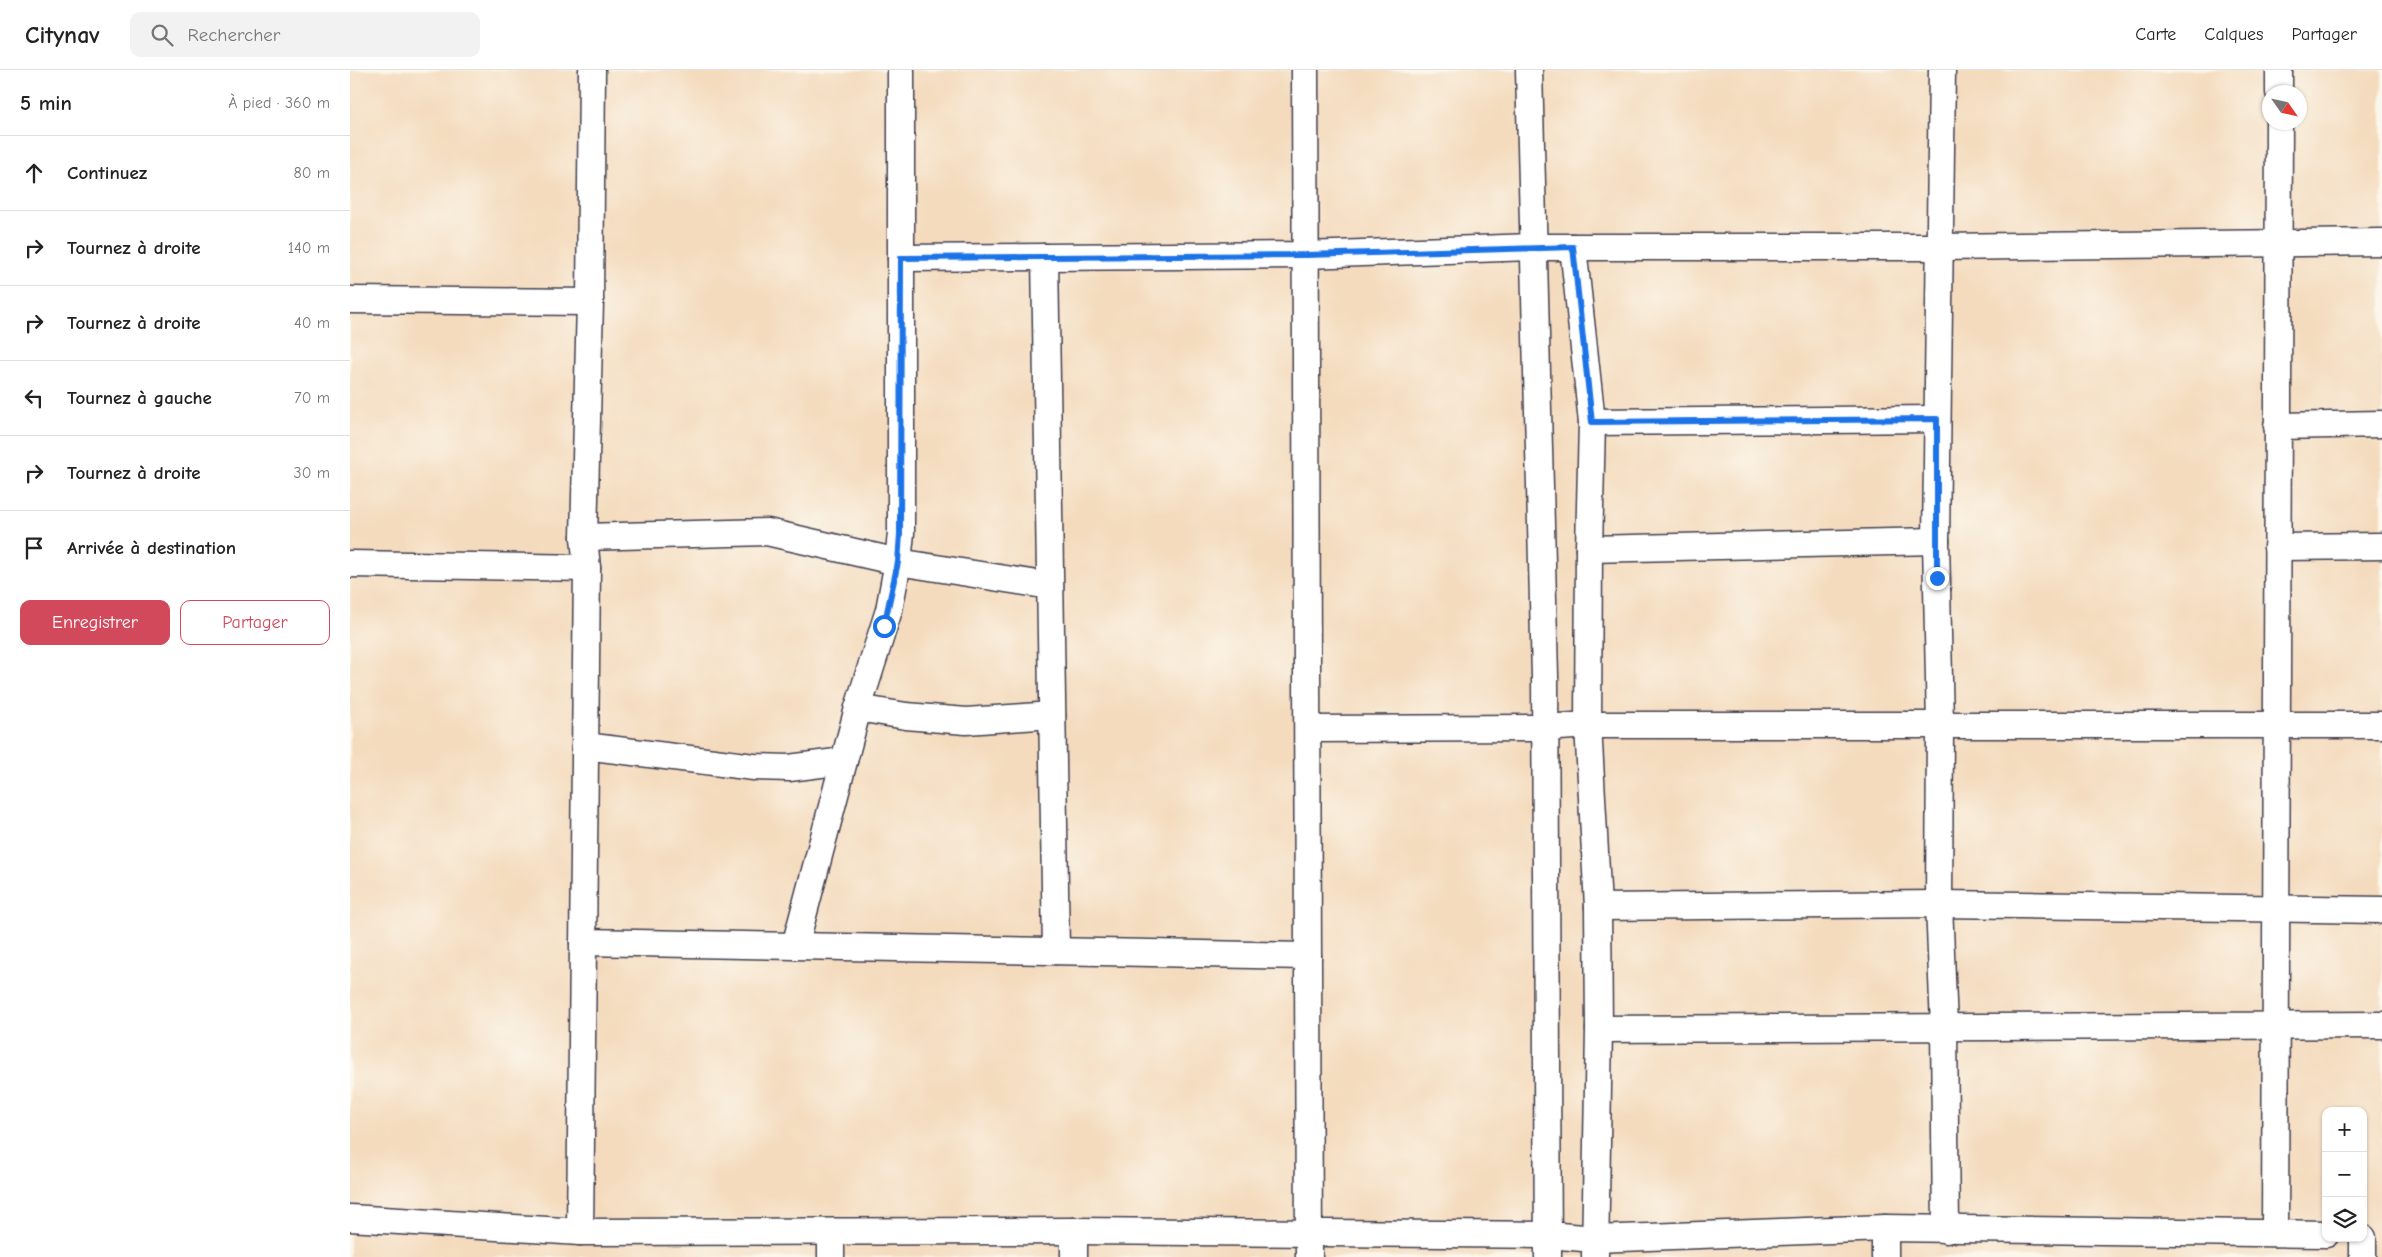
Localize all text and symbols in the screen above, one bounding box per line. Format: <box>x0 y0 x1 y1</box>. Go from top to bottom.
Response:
search box <box>130 12 480 57</box>
text: Citynav <box>25 21 100 49</box>
icon: search <box>148 21 176 49</box>
text: Rechercher <box>188 24 280 46</box>
text: Carte <box>2135 24 2176 45</box>
text: Calques <box>2204 24 2264 45</box>
text: Partager <box>2292 24 2357 45</box>
north arrow <box>2262 85 2307 130</box>
text: 5 min <box>20 91 72 115</box>
text: À pied · 360 m <box>228 94 330 112</box>
icon: ahead <box>20 159 48 187</box>
text: Continuez <box>67 162 147 184</box>
text: 80 m <box>293 164 330 182</box>
icon: right <box>20 234 48 262</box>
text: Tournez à droite <box>67 237 201 259</box>
text: 140 m <box>288 239 330 257</box>
icon: right <box>20 309 48 337</box>
text: Tournez à droite <box>67 312 201 334</box>
text: 40 m <box>294 314 330 332</box>
icon: left <box>20 384 48 412</box>
text: Tournez à gauche <box>67 387 212 409</box>
text: 70 m <box>294 389 330 407</box>
icon: right <box>20 459 48 487</box>
text: Tournez à droite <box>67 462 201 484</box>
text: 30 m <box>294 464 330 482</box>
icon: arrive <box>20 534 48 562</box>
text: Arrivée à destination <box>67 537 236 559</box>
route end <box>1926 567 1949 590</box>
button: Enregistrer <box>20 600 170 645</box>
button: Partager <box>180 600 330 645</box>
route start <box>873 615 896 638</box>
map controls <box>2322 1107 2367 1242</box>
button: + <box>2322 1107 2367 1152</box>
button: − <box>2322 1152 2367 1197</box>
button: layers <box>2322 1197 2367 1242</box>

